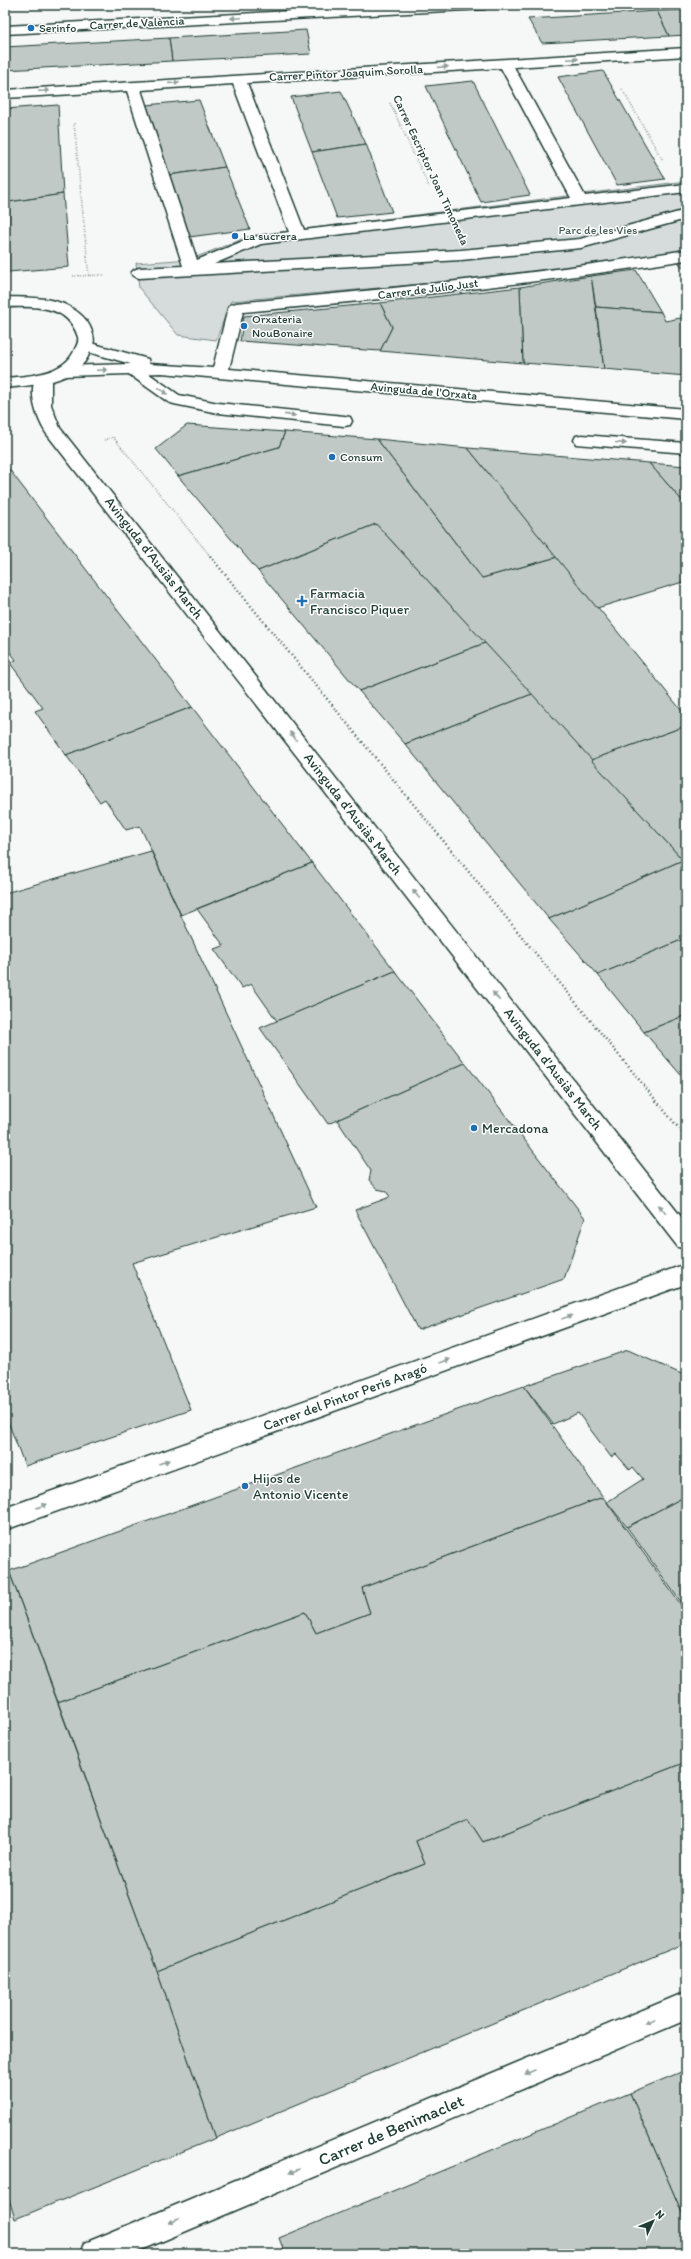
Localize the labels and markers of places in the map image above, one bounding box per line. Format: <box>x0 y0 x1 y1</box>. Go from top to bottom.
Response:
place label: Serinfo <box>39 21 76 35</box>
marker: Serinfo <box>26 23 36 33</box>
place label: La sucrera <box>243 229 298 243</box>
marker: La sucrera <box>230 231 240 241</box>
place label: Orxateria NouBonaire <box>252 312 313 340</box>
marker: Orxateria NouBonaire <box>239 321 249 331</box>
place label: Consum <box>340 450 383 464</box>
marker: Consum <box>327 452 337 462</box>
place label: Farmacia Francisco Piquer <box>310 585 410 618</box>
marker: Farmacia Francisco Piquer <box>297 596 307 606</box>
place label: Mercadona <box>482 1120 549 1137</box>
marker: Mercadona <box>469 1123 479 1133</box>
place label: Hijos de Antonio Vicente <box>253 1470 349 1503</box>
marker: Hijos de Antonio Vicente <box>240 1481 250 1491</box>

